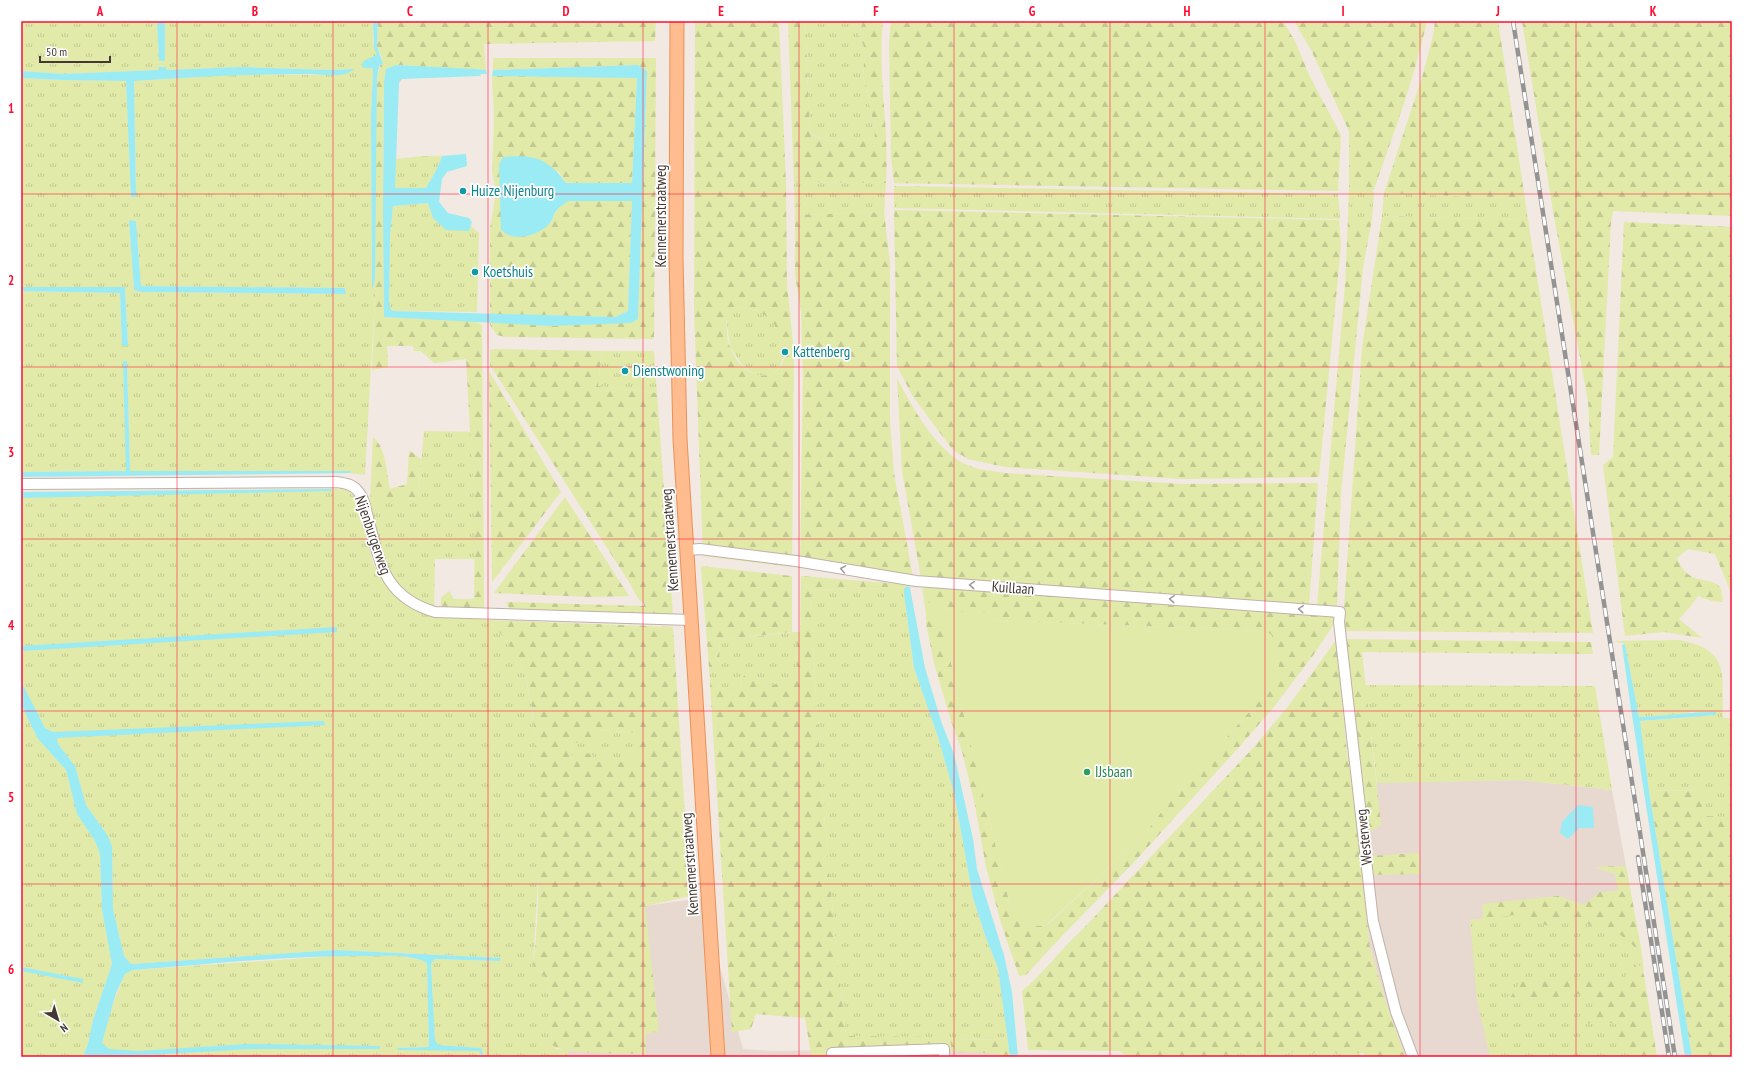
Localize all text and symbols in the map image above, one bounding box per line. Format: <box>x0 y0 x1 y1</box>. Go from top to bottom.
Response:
text: A <box>96 3 104 20</box>
text: B <box>252 3 258 20</box>
text: C <box>407 3 413 20</box>
text: D <box>563 3 570 20</box>
text: E <box>718 3 724 20</box>
text: F <box>873 3 879 20</box>
text: G <box>1029 3 1036 20</box>
text: H <box>1184 3 1191 20</box>
text: I <box>1341 3 1345 20</box>
text: J <box>1495 3 1500 20</box>
text: K <box>1650 3 1657 20</box>
scale bar <box>40 38 110 64</box>
text: 50 m <box>46 44 67 59</box>
text: 1 <box>8 100 14 117</box>
street label: Kennemerstraatweg <box>651 164 670 268</box>
place label: Huize Nijenburg <box>471 181 554 200</box>
marker: Huize Nijenburg <box>458 186 468 196</box>
place label: Koetshuis <box>483 262 533 281</box>
marker: Koetshuis <box>470 267 480 277</box>
text: 2 <box>8 272 14 289</box>
place label: Kattenberg <box>793 342 850 361</box>
marker: Kattenberg <box>780 347 790 357</box>
place label: Dienstwoning <box>633 361 704 380</box>
marker: Dienstwoning <box>620 366 630 376</box>
text: 3 <box>8 444 14 461</box>
street label: Kennemerstraatweg <box>656 488 683 592</box>
street label: Nijenburgerweg <box>351 493 396 577</box>
one-way arrow <box>840 565 846 574</box>
street label: Kuillaan <box>991 577 1035 598</box>
one-way arrow <box>969 581 975 590</box>
one-way arrow <box>1169 595 1175 604</box>
one-way arrow <box>1298 604 1304 613</box>
text: 4 <box>8 617 15 634</box>
place label: IJsbaan <box>1095 762 1132 781</box>
marker: IJsbaan <box>1082 767 1092 777</box>
text: 5 <box>8 789 14 806</box>
street label: Westerweg <box>1351 808 1376 866</box>
street label: Kennemerstraatweg <box>676 812 703 916</box>
text: 6 <box>8 961 14 978</box>
north arrow <box>38 1000 78 1040</box>
text: N <box>57 1021 71 1035</box>

